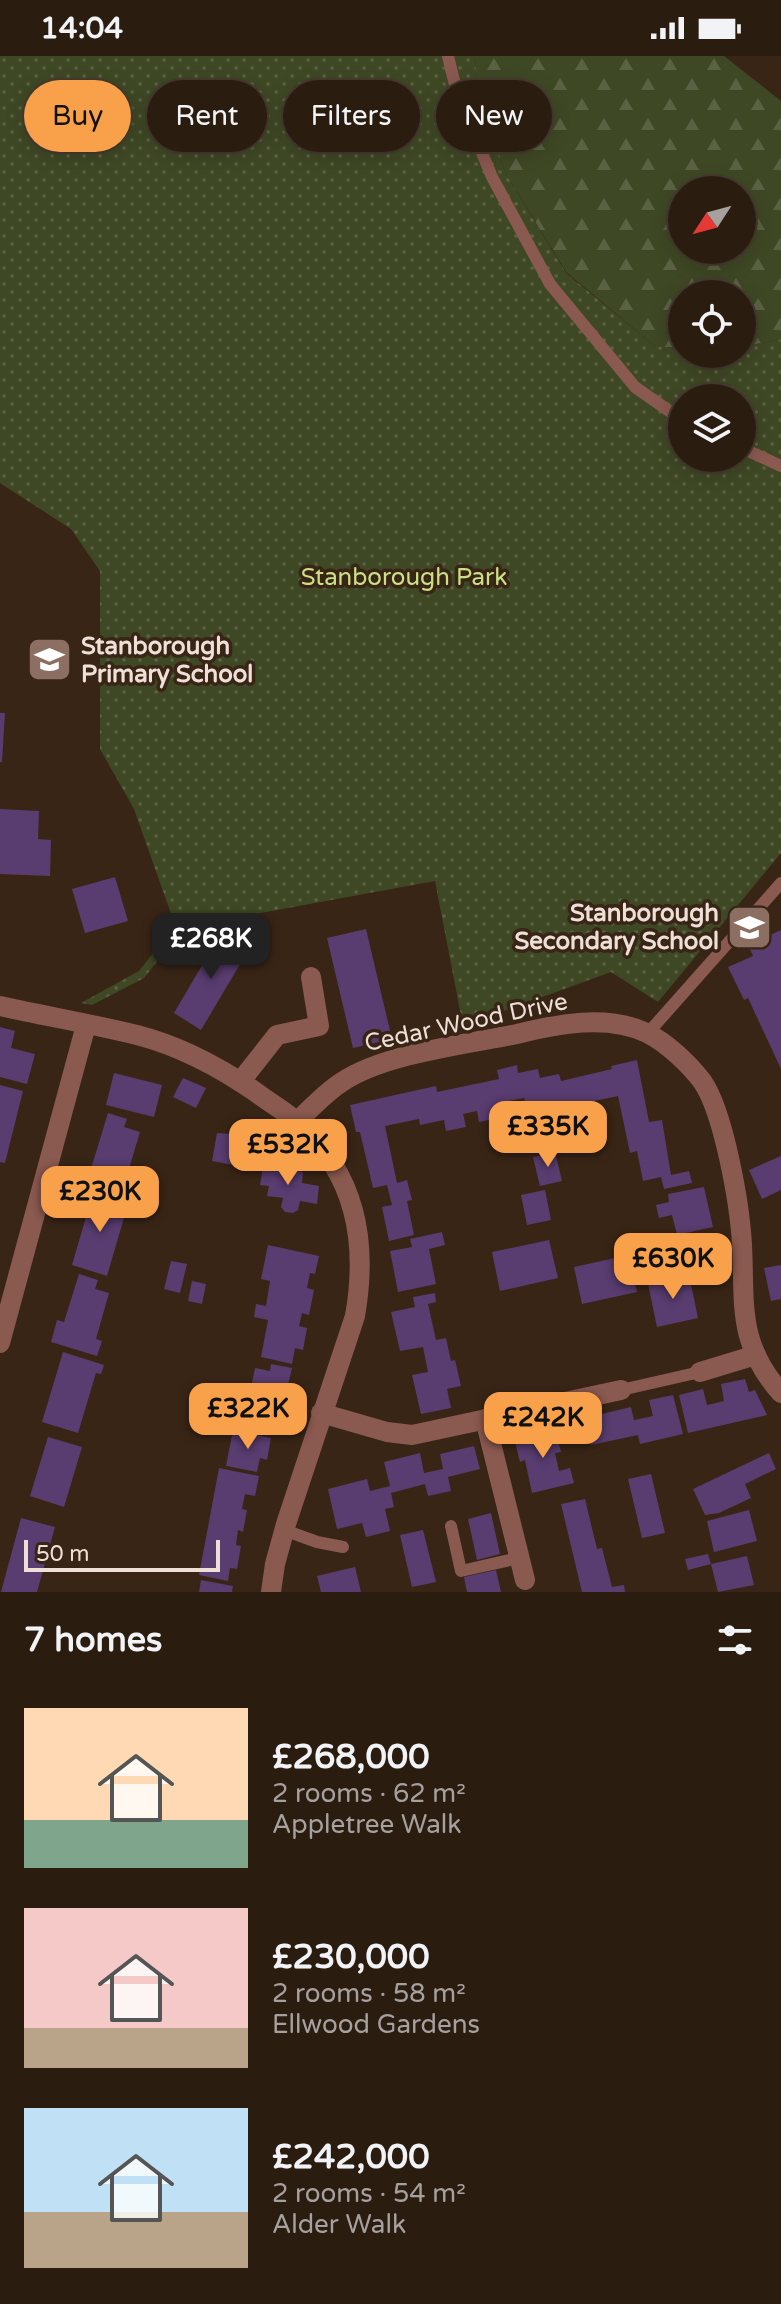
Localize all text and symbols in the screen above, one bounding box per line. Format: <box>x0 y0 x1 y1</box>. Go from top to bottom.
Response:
text: 14:04 <box>40 10 123 47</box>
chip: Buy <box>24 80 131 152</box>
chip: Rent <box>147 80 267 152</box>
chip: Filters <box>283 80 420 152</box>
chip: New <box>436 80 552 152</box>
north arrow <box>668 176 756 264</box>
map controls <box>668 176 756 472</box>
button: locate <box>668 280 756 368</box>
button: layers <box>668 384 756 472</box>
park label: Stanborough Park <box>301 563 507 592</box>
place label: Stanborough Primary School <box>81 632 253 689</box>
school or university icon: Stanborough Primary School <box>26 636 74 684</box>
place label: Stanborough Secondary School <box>514 899 719 956</box>
school or university icon: Stanborough Secondary School <box>726 903 774 951</box>
pin: £268K <box>155 913 267 981</box>
text: £268K <box>170 923 252 954</box>
street label: Cedar Wood Drive <box>362 987 570 1058</box>
pin: £335K <box>492 1101 604 1169</box>
text: £335K <box>507 1111 589 1142</box>
pin: £532K <box>232 1119 344 1187</box>
text: £532K <box>247 1129 329 1160</box>
pin: £230K <box>44 1166 156 1234</box>
text: £230K <box>59 1176 141 1207</box>
pin: £630K <box>617 1233 729 1301</box>
text: £630K <box>632 1243 714 1274</box>
pin: £322K <box>192 1383 304 1451</box>
pin: £242K <box>487 1392 599 1460</box>
text: £322K <box>207 1393 289 1424</box>
text: £242K <box>502 1402 584 1433</box>
scale bar <box>24 1536 220 1572</box>
text: 50 m <box>36 1541 90 1567</box>
icon: filters <box>713 1618 757 1662</box>
text: 7 homes <box>24 1620 162 1661</box>
text: £268,000 <box>272 1737 430 1778</box>
icon: home <box>88 1740 184 1836</box>
text: 2 rooms · 62 m² <box>272 1778 466 1809</box>
text: Appletree Walk <box>272 1809 461 1840</box>
text: £230,000 <box>272 1937 430 1978</box>
icon: home <box>88 1940 184 2036</box>
text: 2 rooms · 58 m² <box>272 1978 466 2009</box>
text: Ellwood Gardens <box>272 2009 480 2040</box>
text: £242,000 <box>272 2137 430 2178</box>
icon: home <box>88 2140 184 2236</box>
text: 2 rooms · 54 m² <box>272 2178 466 2209</box>
text: Alder Walk <box>272 2209 406 2240</box>

